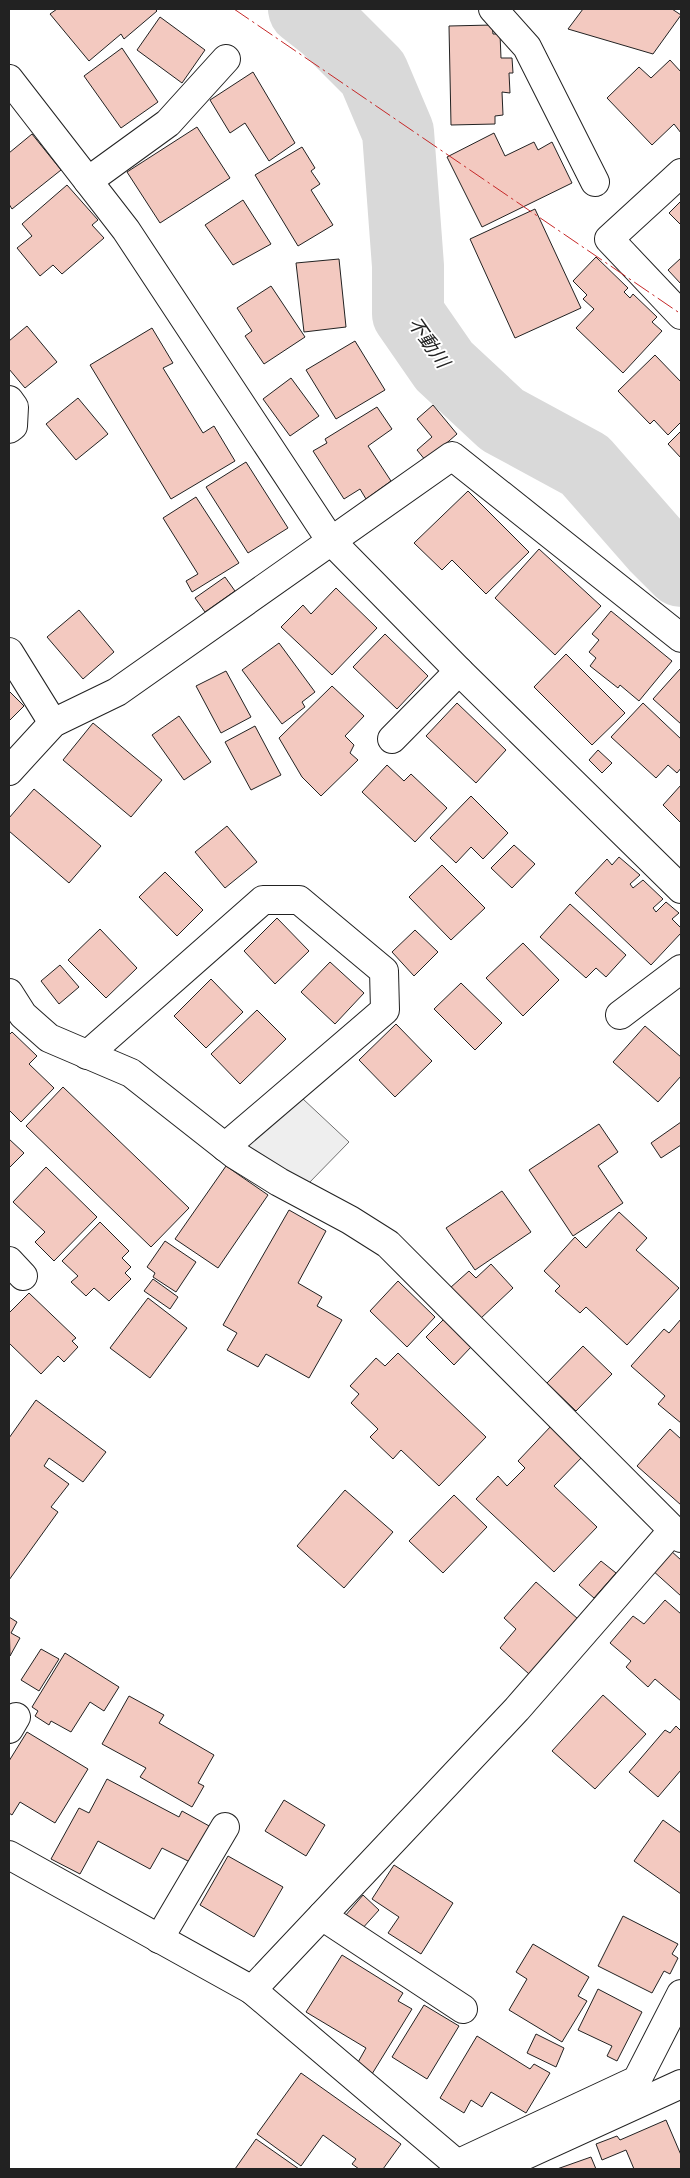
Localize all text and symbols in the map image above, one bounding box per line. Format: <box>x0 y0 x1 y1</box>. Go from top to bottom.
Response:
water label: 不動川 <box>401 311 457 375</box>

